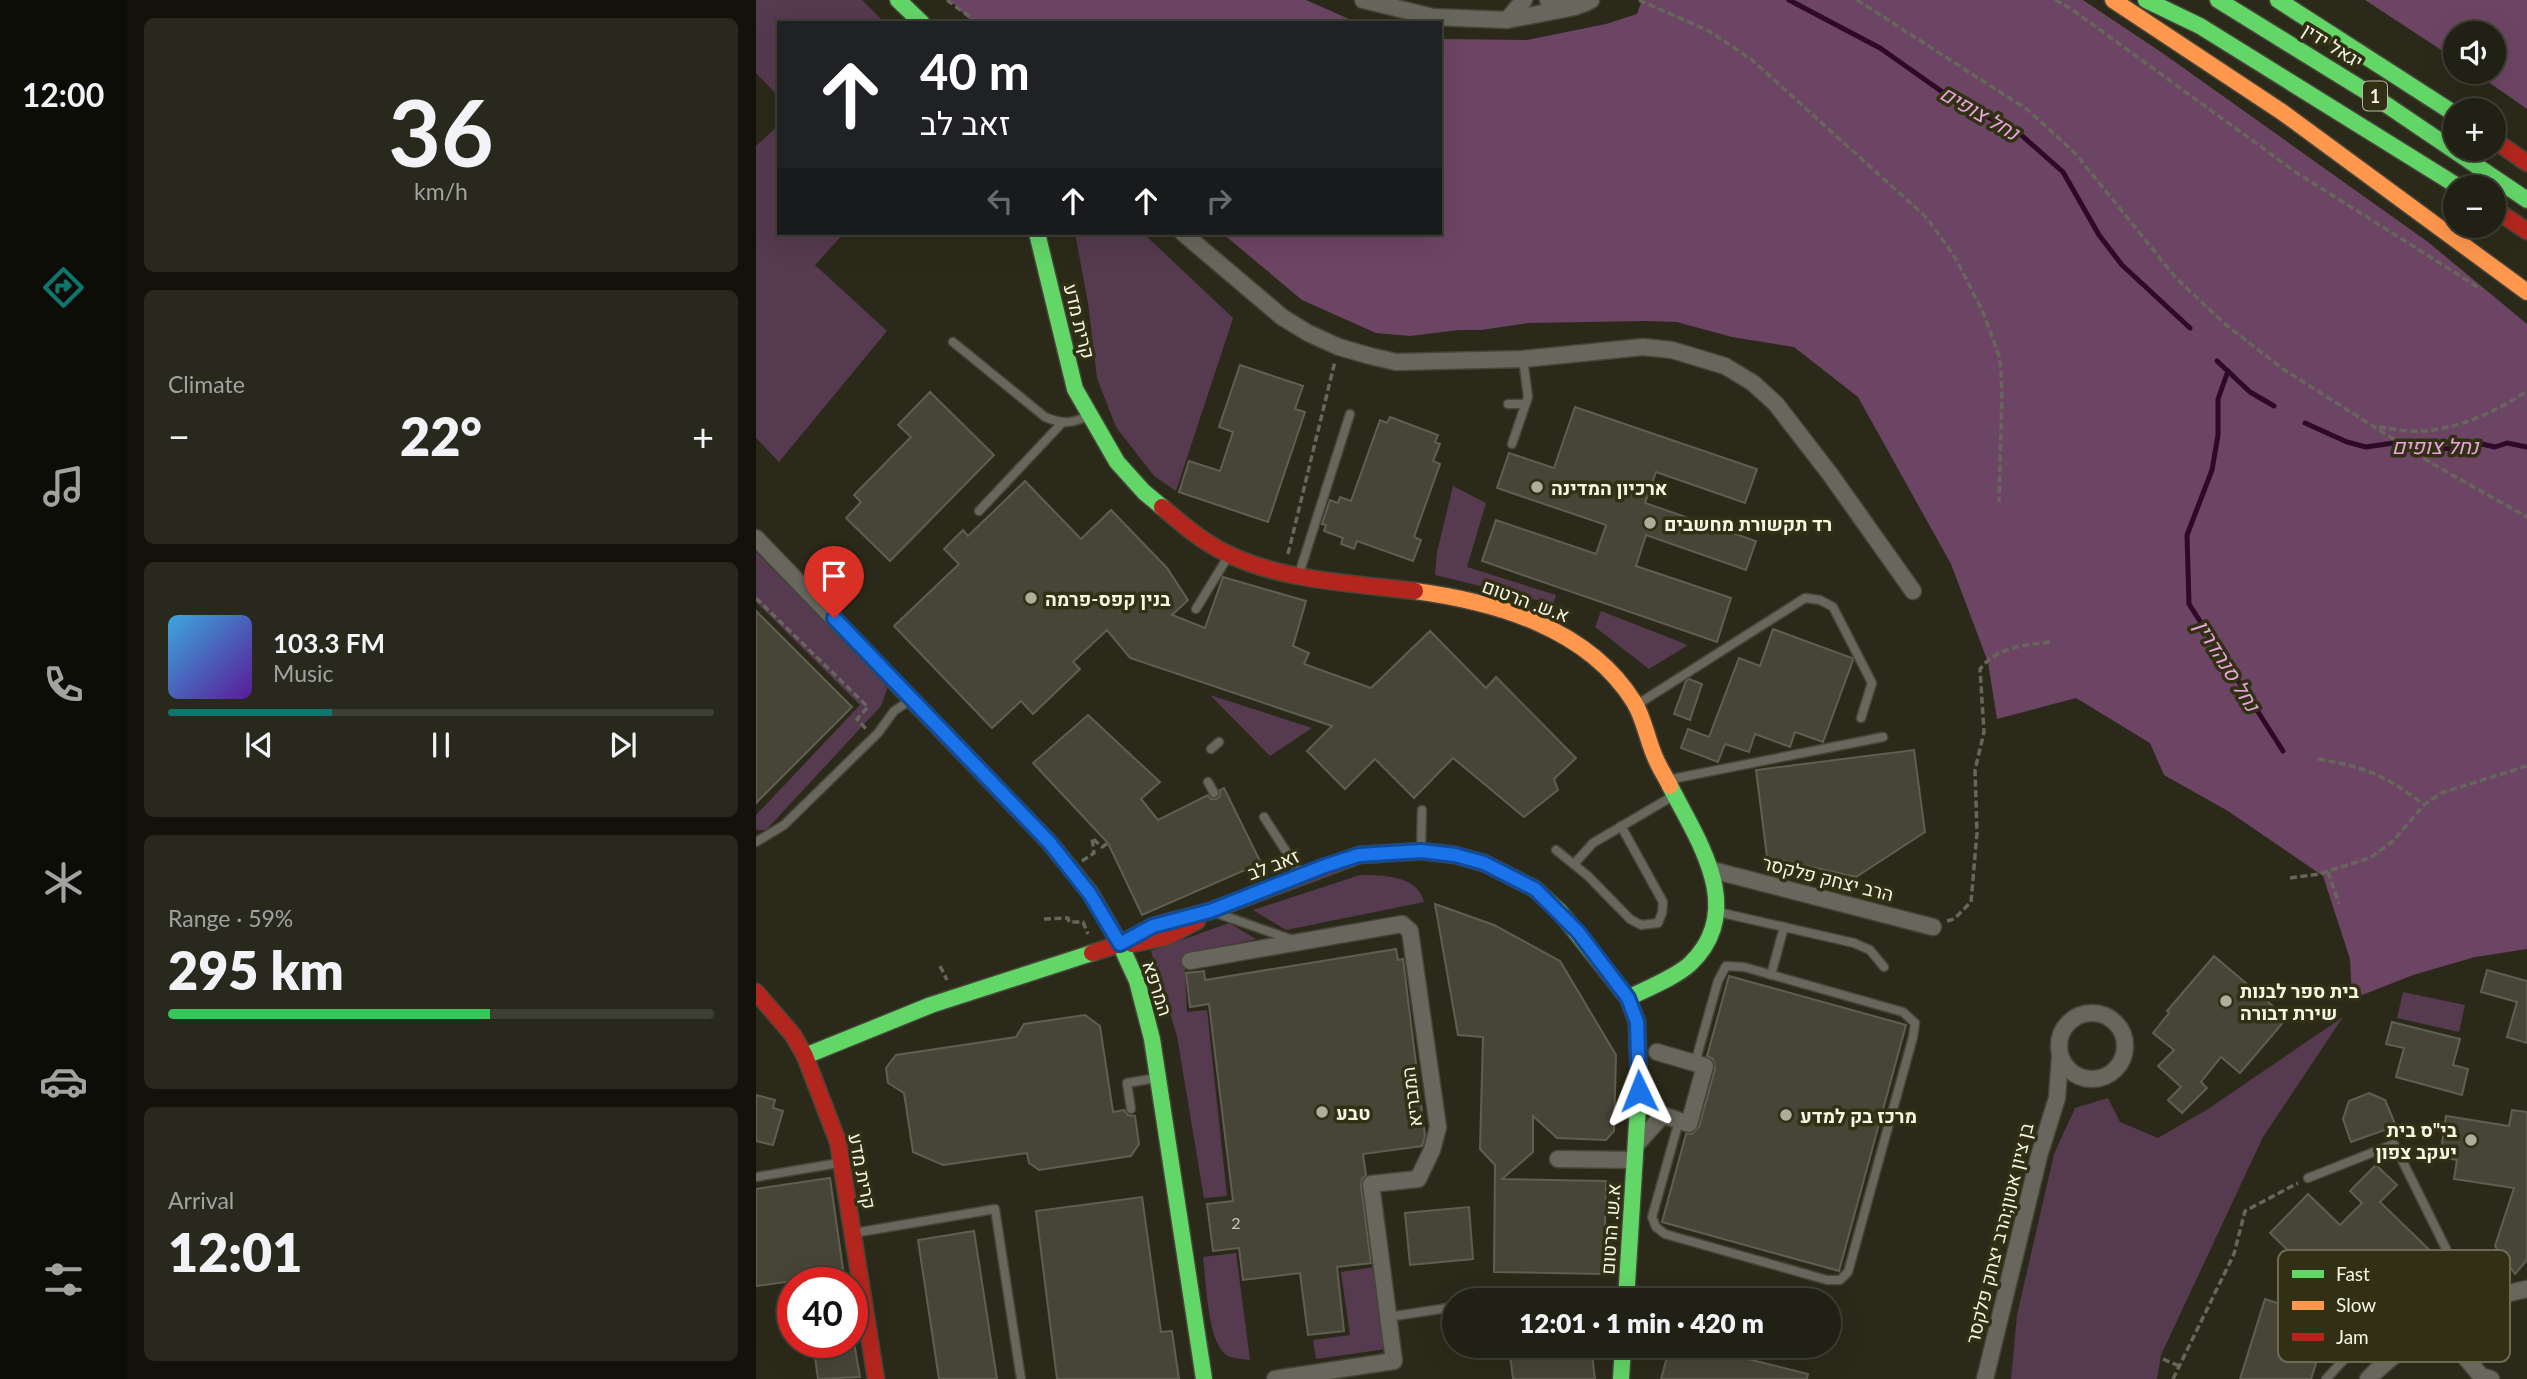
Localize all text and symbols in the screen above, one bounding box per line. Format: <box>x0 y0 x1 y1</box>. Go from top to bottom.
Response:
street label: יגאל ידין <box>2299 18 2367 72</box>
map controls <box>2443 21 2506 238</box>
button: sound <box>2443 21 2506 84</box>
text: 40 m <box>920 42 1030 100</box>
icon: ahead <box>805 49 896 140</box>
text: 12:00 <box>22 75 104 114</box>
text: 36 <box>388 77 494 186</box>
water label: נחל צופים <box>1936 80 2025 145</box>
road number: 1 <box>2363 82 2387 110</box>
button: + <box>2443 98 2506 161</box>
text: זאב לב <box>920 103 1010 142</box>
button: − <box>2443 175 2506 238</box>
text: km/h <box>414 177 468 205</box>
icon: left <box>981 182 1019 220</box>
icon: ahead <box>1054 182 1092 220</box>
icon: ahead <box>1127 182 1165 220</box>
icon: right <box>1200 182 1238 220</box>
icon: directions <box>39 263 88 312</box>
street label: קרית מדע <box>1060 281 1100 361</box>
text: Climate <box>168 370 245 398</box>
text: 22° <box>400 405 482 467</box>
text: − <box>168 413 190 459</box>
text: + <box>692 413 714 459</box>
water label: נחל צופים <box>2392 433 2480 458</box>
icon: music <box>39 462 88 511</box>
place label: ארכיון המדינה <box>1551 476 1668 499</box>
marker: ארכיון המדינה <box>1529 479 1545 495</box>
place label: רד תקשורת מחשבים <box>1664 512 1832 535</box>
marker: רד תקשורת מחשבים <box>1642 515 1658 531</box>
pin <box>804 546 864 618</box>
icon: arrive <box>815 557 853 595</box>
street label: א.ש. הרטום <box>1479 574 1573 626</box>
place label: בנין קפס-פרמה <box>1045 587 1171 610</box>
marker: בנין קפס-פרמה <box>1023 590 1039 606</box>
water label: נחל סנהדרין <box>2189 615 2267 717</box>
text: 103.3 FM <box>273 627 385 659</box>
text: Music <box>273 659 333 687</box>
icon: phone <box>39 660 88 709</box>
icon: previous <box>240 726 278 764</box>
icon: pause <box>422 726 460 764</box>
icon: next <box>604 726 642 764</box>
street label: זאב לב <box>1244 844 1302 884</box>
street label: הרב יצחק פלקסר <box>1760 851 1896 905</box>
icon: climate <box>39 858 88 907</box>
text: Range · 59% <box>168 904 293 932</box>
text: 295 km <box>168 939 344 1001</box>
street label: המרפא <box>1138 958 1178 1018</box>
place label: בית ספר לבנות שירת דבורה <box>2240 979 2360 1024</box>
marker: בית ספר לבנות שירת דבורה <box>2218 993 2234 1009</box>
position arrow <box>1602 1054 1676 1128</box>
icon: car <box>39 1057 88 1106</box>
street label: המבריא <box>1396 1066 1426 1128</box>
place label: טבע <box>1336 1101 1370 1124</box>
marker: טבע <box>1314 1104 1330 1120</box>
place label: מרכז בק למדע <box>1800 1104 1917 1127</box>
marker: מרכז בק למדע <box>1778 1107 1794 1123</box>
place label: בי"ס בית יעקב צפון <box>2376 1118 2458 1163</box>
street label: בן ציון אטון;הרב יצחק פלקסר <box>1960 1120 2038 1346</box>
street label: קרית מדע <box>844 1131 882 1211</box>
marker: בי"ס בית יעקב צפון <box>2463 1132 2479 1148</box>
street label: א.ש. הרטום <box>1595 1183 1625 1275</box>
text: Arrival <box>168 1186 234 1214</box>
house number: 2 <box>1231 1213 1241 1232</box>
text: 12:01 <box>168 1221 302 1283</box>
legend <box>2278 1250 2510 1362</box>
icon: filters <box>39 1255 88 1304</box>
text: Fast <box>2336 1262 2370 1285</box>
speed limit sign: 40 <box>777 1267 868 1358</box>
text: Slow <box>2336 1293 2376 1316</box>
text: 12:01 · 1 min · 420 m <box>1519 1307 1764 1339</box>
text: Jam <box>2336 1325 2369 1348</box>

